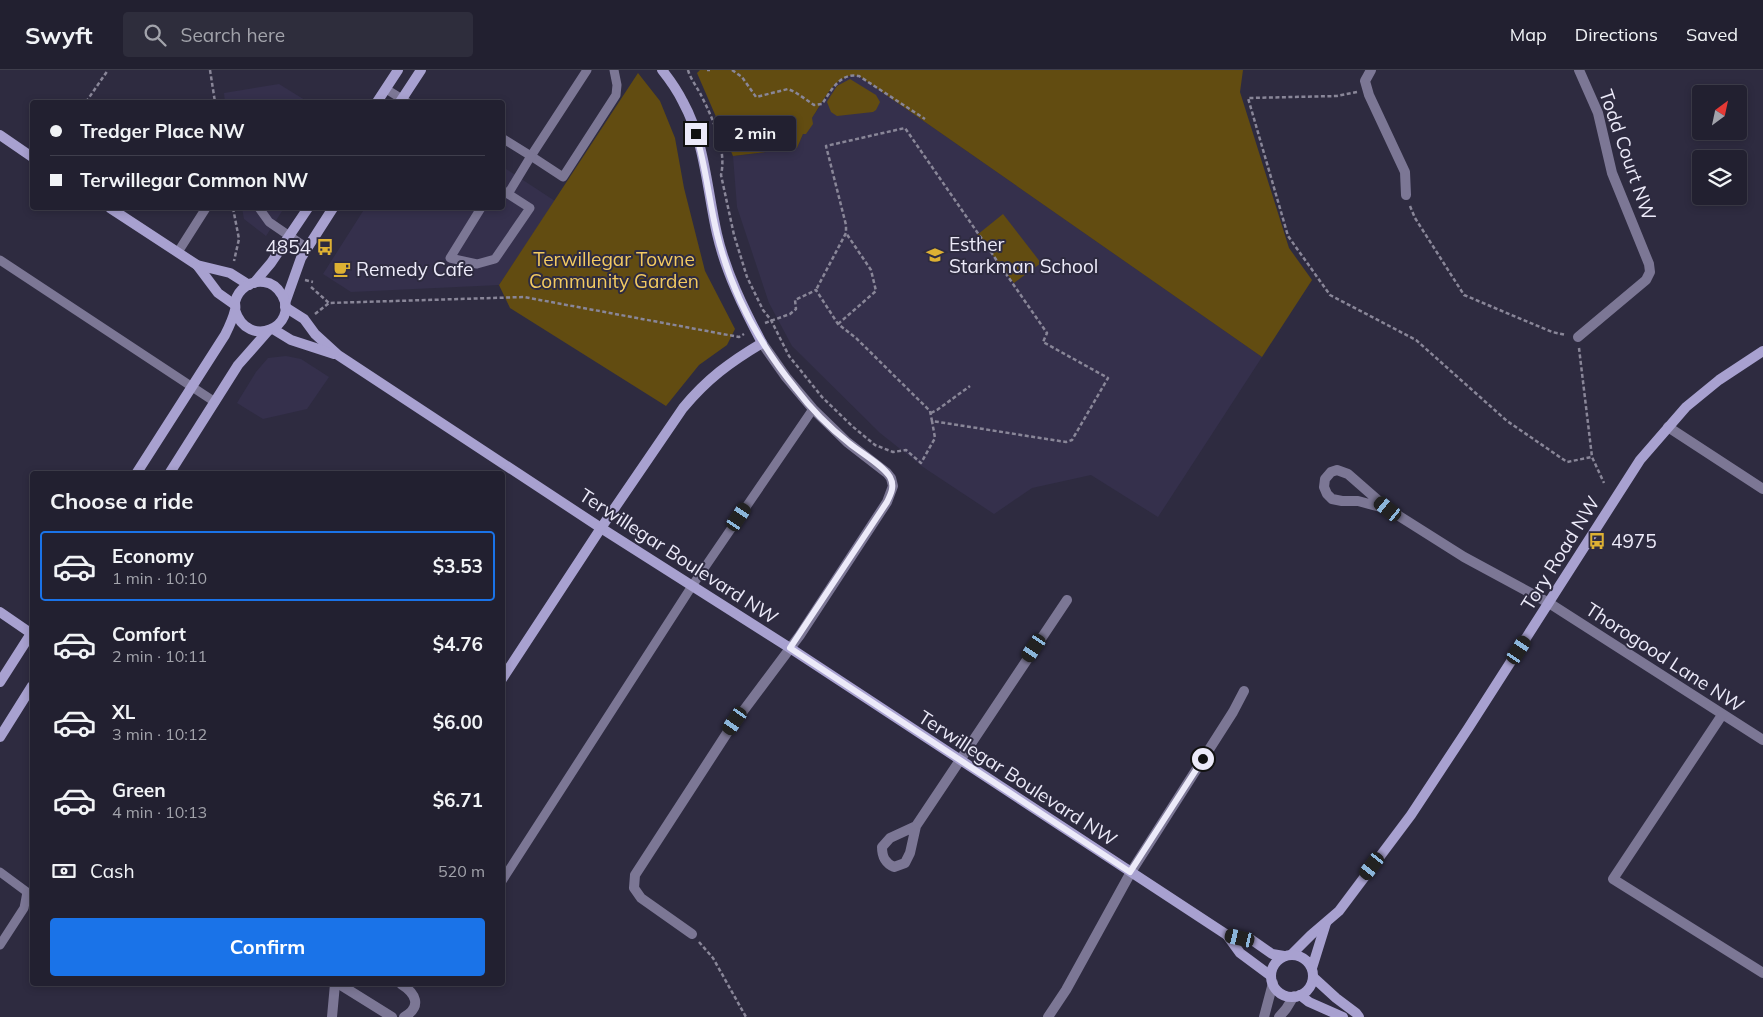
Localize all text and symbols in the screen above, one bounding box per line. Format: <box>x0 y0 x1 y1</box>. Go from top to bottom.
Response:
search box <box>123 12 473 57</box>
text: Swyft <box>25 20 93 50</box>
icon: search <box>141 21 169 49</box>
text: Search here <box>181 23 285 47</box>
text: Map <box>1510 23 1547 46</box>
text: Directions <box>1575 23 1658 46</box>
text: Saved <box>1686 23 1738 46</box>
north arrow <box>1692 85 1748 140</box>
map controls <box>1692 85 1747 205</box>
street label: Todd Court NW <box>1594 86 1662 224</box>
callout: 2 min <box>714 116 796 152</box>
text: Tredger Place NW <box>80 119 245 143</box>
route end <box>685 123 707 145</box>
text: 2 min <box>734 123 776 143</box>
button: layers <box>1692 150 1747 205</box>
text: Terwillegar Common NW <box>80 168 308 192</box>
place label: Esther Starkman School <box>949 232 1098 278</box>
place label: 4854 <box>265 235 311 259</box>
bus stop icon: 4854 <box>315 237 335 257</box>
school or university icon: Esther Starkman School <box>925 245 945 265</box>
park label: Terwillegar Towne Community Garden <box>529 247 699 293</box>
place label: Remedy Cafe <box>356 257 473 281</box>
cafe icon: Remedy Cafe <box>332 259 352 279</box>
street label: Terwillegar Boulevard NW <box>575 483 783 629</box>
text: Choose a ride <box>50 487 193 515</box>
street label: Tory Road NW <box>1515 491 1605 615</box>
car <box>1371 494 1404 524</box>
car <box>724 500 753 534</box>
place label: 4975 <box>1611 529 1657 553</box>
bus stop icon: 4975 <box>1587 531 1607 551</box>
icon: car <box>52 544 97 589</box>
text: Economy <box>112 544 194 568</box>
text: $3.53 <box>433 554 483 578</box>
text: 1 min · 10:10 <box>112 568 207 588</box>
street label: Thorogood Lane NW <box>1581 597 1749 717</box>
icon: car <box>52 622 97 667</box>
text: Comfort <box>112 622 186 646</box>
car <box>1019 631 1048 665</box>
text: $4.76 <box>433 632 483 656</box>
car <box>1504 633 1533 667</box>
text: 2 min · 10:11 <box>112 646 207 666</box>
icon: car <box>52 700 97 745</box>
text: XL <box>112 700 135 724</box>
car <box>720 704 749 738</box>
street label: Terwillegar Boulevard NW <box>914 705 1122 851</box>
text: $6.00 <box>433 710 483 734</box>
text: 3 min · 10:12 <box>112 724 207 744</box>
route start <box>1192 748 1214 770</box>
icon: car <box>52 778 97 823</box>
text: Green <box>112 778 166 802</box>
text: $6.71 <box>433 788 483 812</box>
text: 4 min · 10:13 <box>112 802 207 822</box>
car <box>1356 850 1387 882</box>
icon: cash <box>50 857 78 885</box>
text: Cash <box>90 859 135 883</box>
text: 520 m <box>438 861 485 881</box>
button: Confirm <box>50 918 485 976</box>
car <box>1223 927 1256 949</box>

